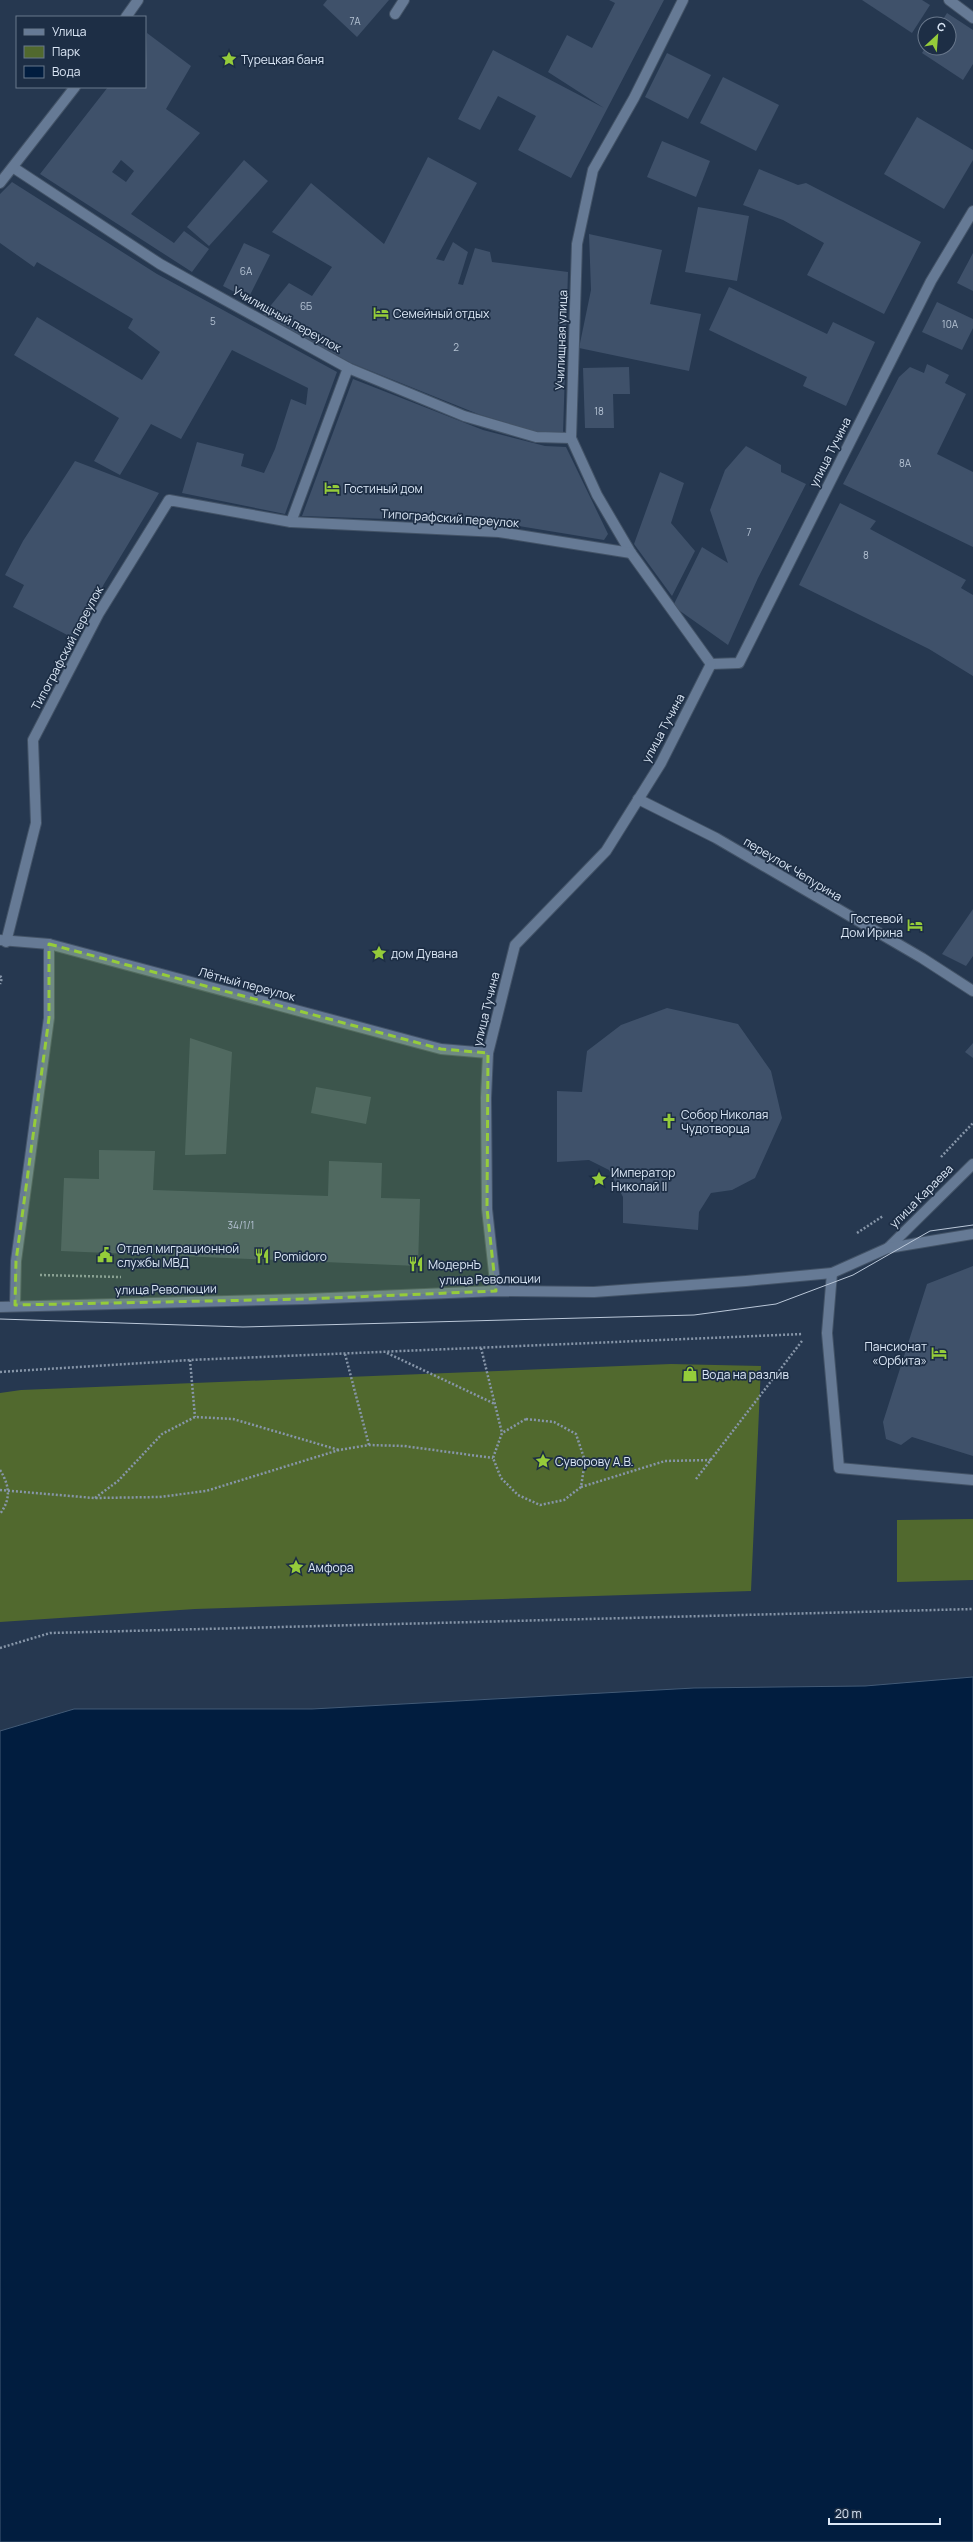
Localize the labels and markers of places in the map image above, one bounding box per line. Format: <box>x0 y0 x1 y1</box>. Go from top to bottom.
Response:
place icon: Турецкая баня <box>220 50 238 68</box>
place label: Турецкая баня <box>241 51 324 68</box>
hotel icon: Семейный отдых <box>372 304 390 322</box>
place label: Семейный отдых <box>393 305 490 322</box>
hotel icon: Гостиный дом <box>323 479 341 497</box>
place label: Гостиный дом <box>344 480 423 497</box>
place label: Гостевой Дом Ирина <box>840 910 903 941</box>
hotel icon: Гостевой Дом Ирина <box>906 916 924 934</box>
place icon: дом Дувана <box>370 944 388 962</box>
place label: дом Дувана <box>391 945 458 962</box>
place label: Собор Николая Чудотворца <box>681 1106 768 1137</box>
church icon: Собор Николая Чудотворца <box>660 1112 678 1130</box>
place label: Император Николай II <box>611 1164 675 1195</box>
place icon: Император Николай II <box>590 1170 608 1188</box>
place label: Отдел миграционной службы МВД <box>117 1240 239 1271</box>
public building icon: Отдел миграционной службы МВД <box>96 1246 114 1264</box>
restaurant icon: Pomidoro <box>253 1247 271 1265</box>
place label: Pomidoro <box>274 1248 327 1265</box>
restaurant icon: МодернЪ <box>407 1255 425 1273</box>
place label: МодернЪ <box>428 1256 482 1273</box>
place label: Пансионат «Орбита» <box>865 1338 927 1369</box>
hotel icon: Пансионат «Орбита» <box>930 1344 948 1362</box>
shop icon: Вода на разлив <box>681 1365 699 1383</box>
place label: Вода на разлив <box>702 1366 789 1383</box>
place icon: Суворову А.В. <box>534 1452 552 1470</box>
place label: Суворову А.В. <box>555 1453 633 1470</box>
place icon: Амфора <box>287 1558 305 1576</box>
place label: Амфора <box>308 1559 353 1576</box>

